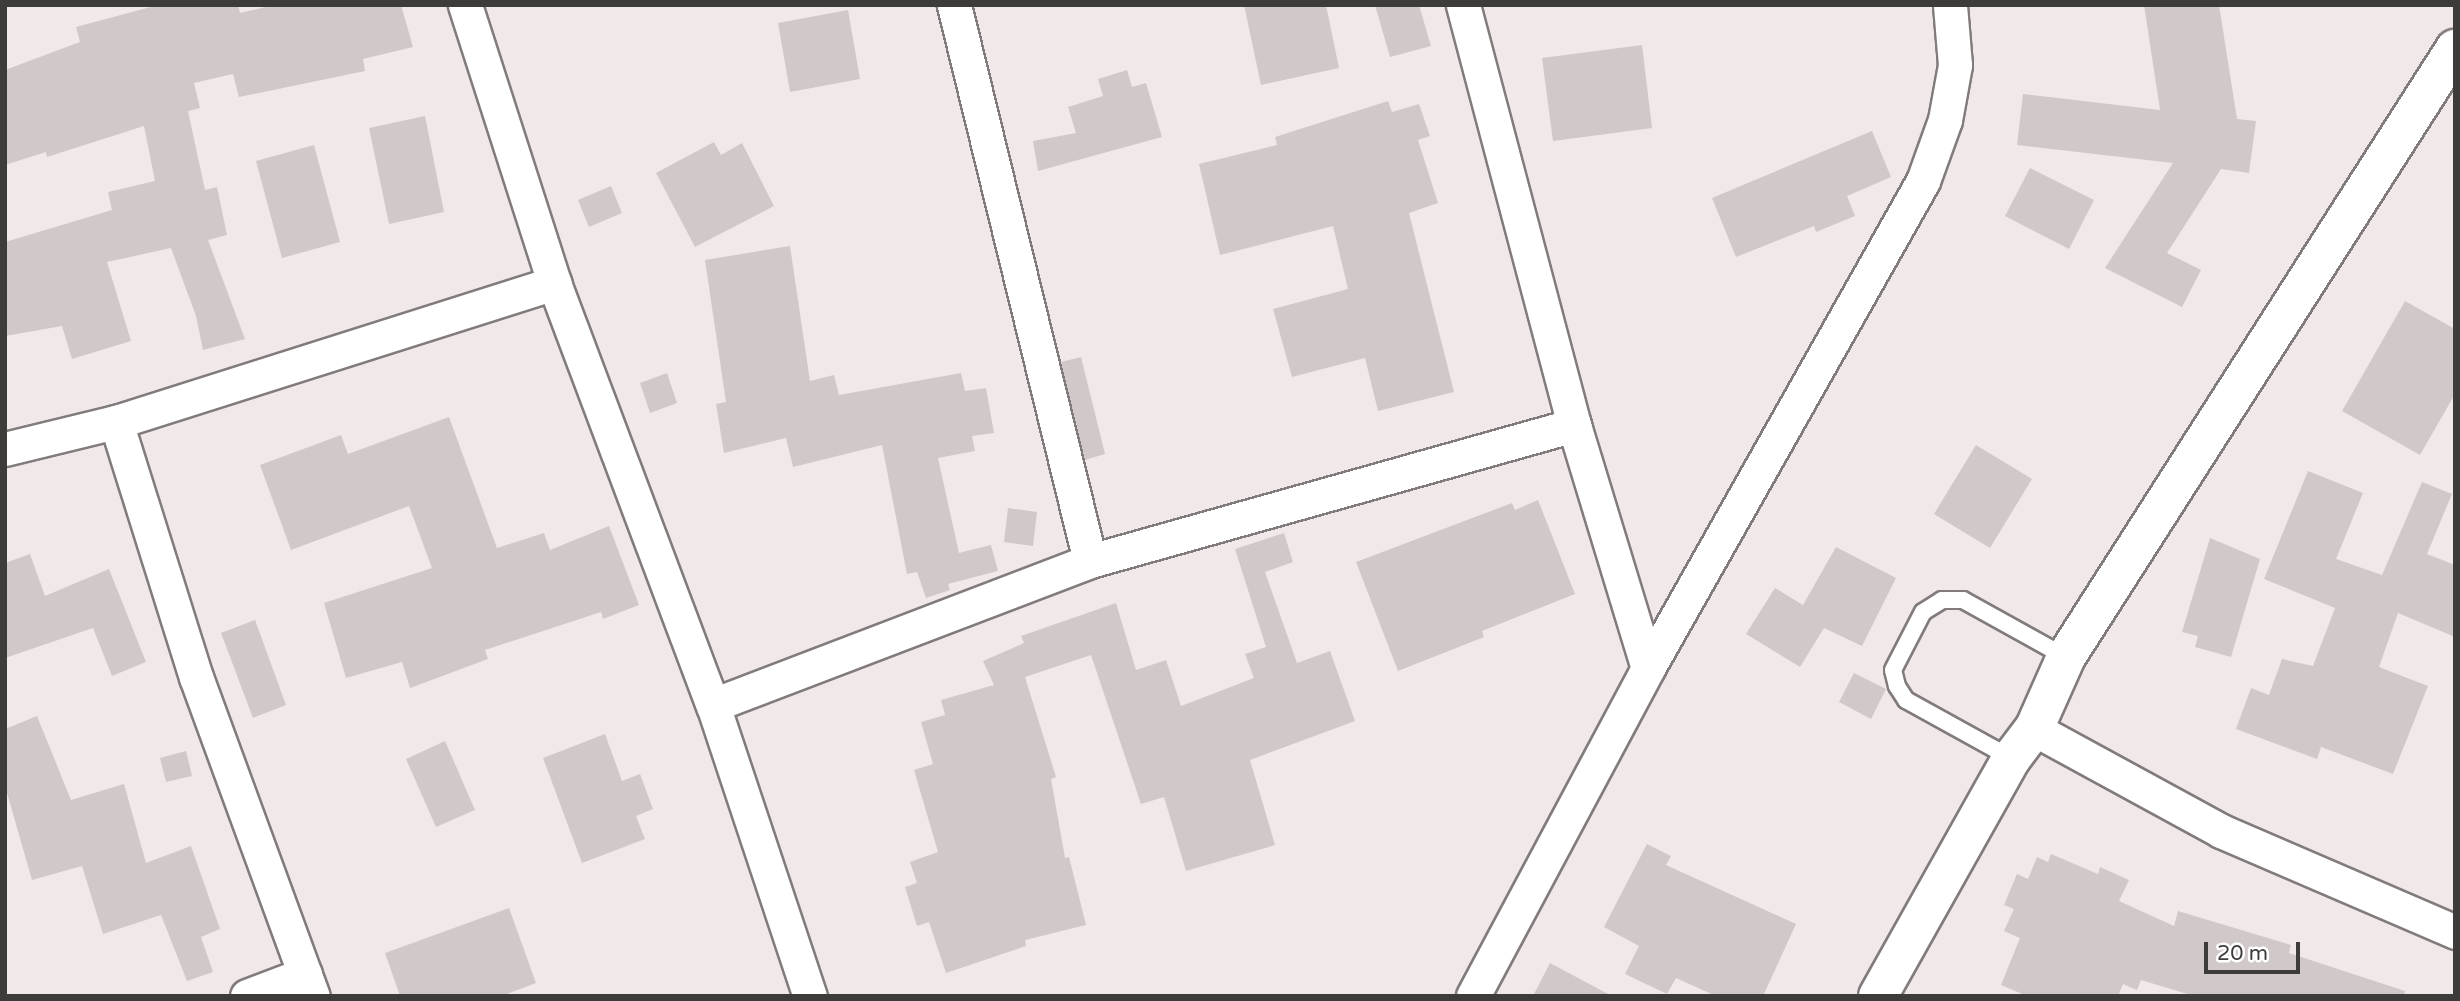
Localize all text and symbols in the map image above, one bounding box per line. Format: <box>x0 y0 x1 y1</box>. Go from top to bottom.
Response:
scale bar <box>2208 928 2304 972</box>
text: 20 m <box>2217 941 2268 966</box>

